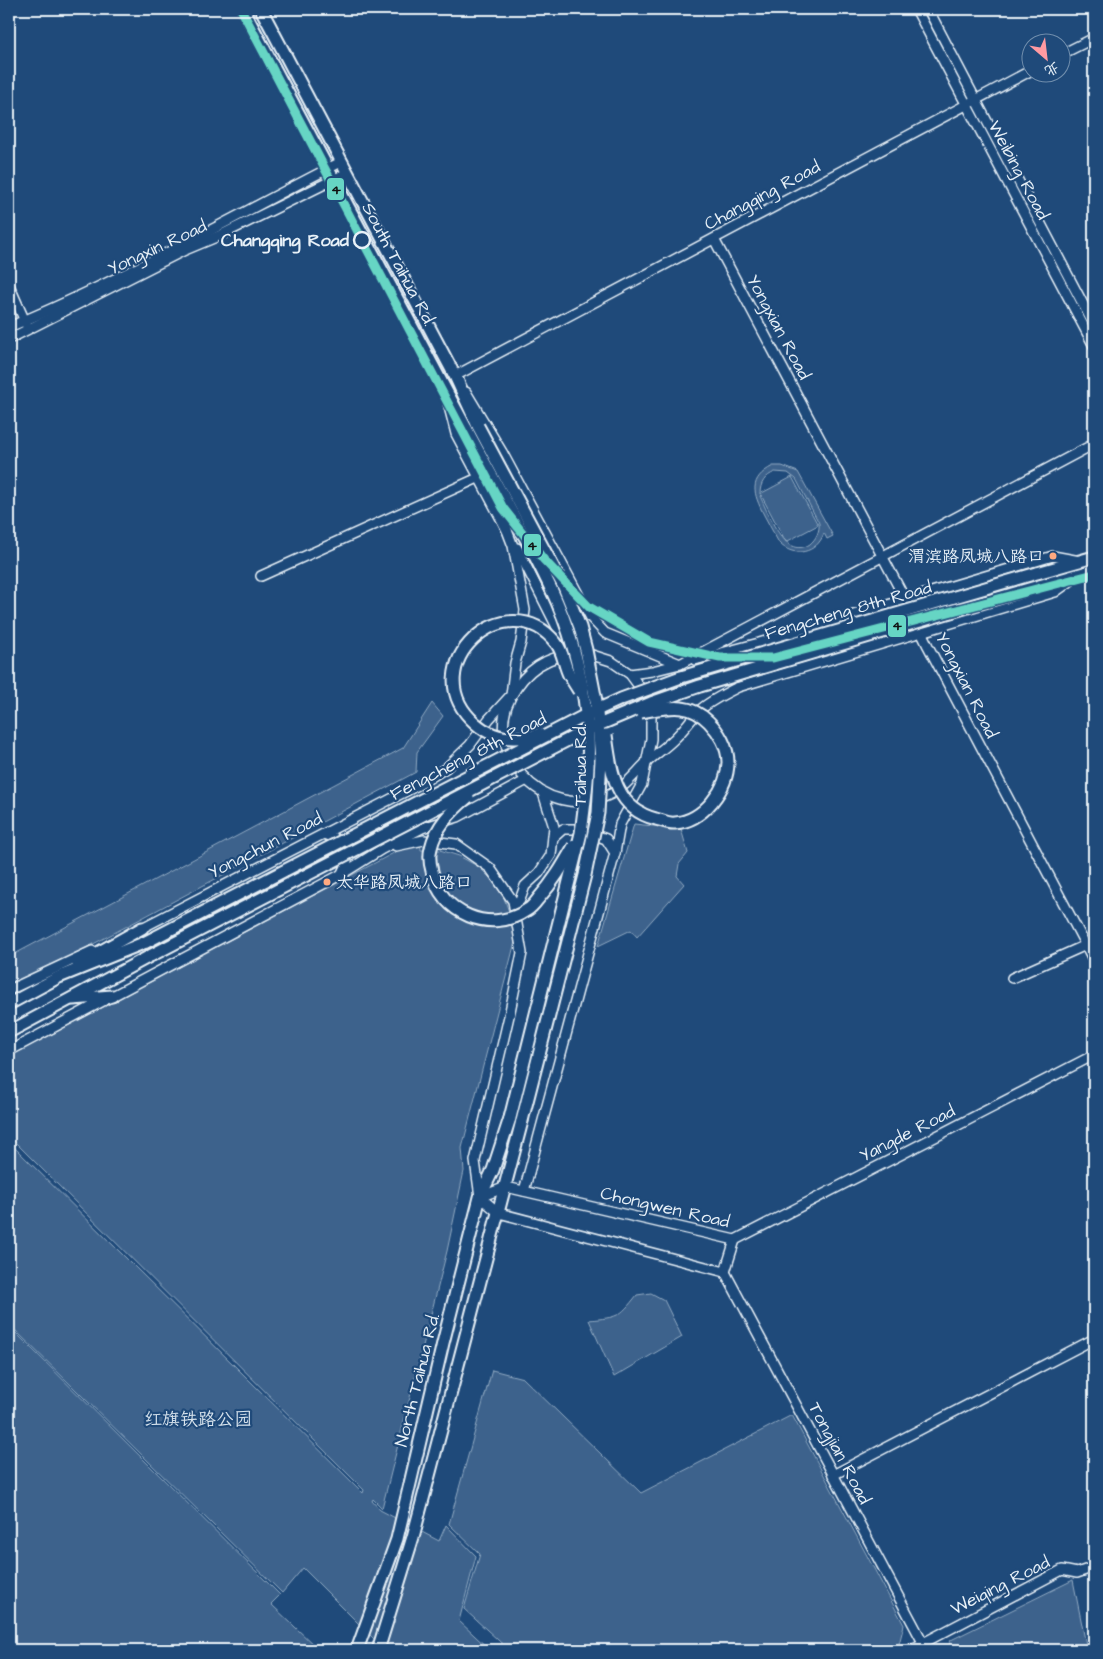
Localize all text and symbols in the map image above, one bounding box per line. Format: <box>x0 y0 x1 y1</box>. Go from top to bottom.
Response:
north arrow <box>1020 32 1070 82</box>
text: 北 <box>1041 56 1063 81</box>
street label: Weibing Road <box>981 116 1055 225</box>
street label: Changqing Road <box>700 154 825 237</box>
line badge: 4 <box>326 177 345 201</box>
text: 4 <box>331 180 341 200</box>
street label: South Taihua Rd. <box>356 198 442 330</box>
street label: Yongxin Road <box>104 214 211 282</box>
place label: Changqing Road <box>221 228 350 254</box>
marker: Changqing Road <box>353 231 371 249</box>
street label: Yongxian Road <box>739 270 817 385</box>
line badge: 4 <box>523 533 542 557</box>
text: 4 <box>527 536 537 556</box>
place label: 渭滨路凤城八路口 <box>908 545 1044 569</box>
marker: 渭滨路凤城八路口 <box>1048 551 1058 561</box>
street label: Fengcheng 8th Road <box>762 575 935 647</box>
line badge: 4 <box>887 614 907 638</box>
text: 4 <box>892 616 902 636</box>
street label: Yongxian Road <box>928 628 1004 743</box>
street label: Fengcheng 8th Road <box>386 706 551 808</box>
street label: Taihua Rd. <box>568 724 593 806</box>
street label: Yongchun Road <box>204 806 327 886</box>
place label: 太华路凤城八路口 <box>336 871 472 895</box>
marker: 太华路凤城八路口 <box>322 877 332 887</box>
street label: Yangde Road <box>855 1099 960 1169</box>
street label: Chongwen Road <box>598 1180 732 1235</box>
street label: North Taihua Rd. <box>389 1311 446 1450</box>
street label: Tongjian Road <box>801 1398 877 1509</box>
park label: 红旗铁路公园 <box>144 1407 252 1432</box>
street label: Weiqing Road <box>946 1550 1055 1622</box>

